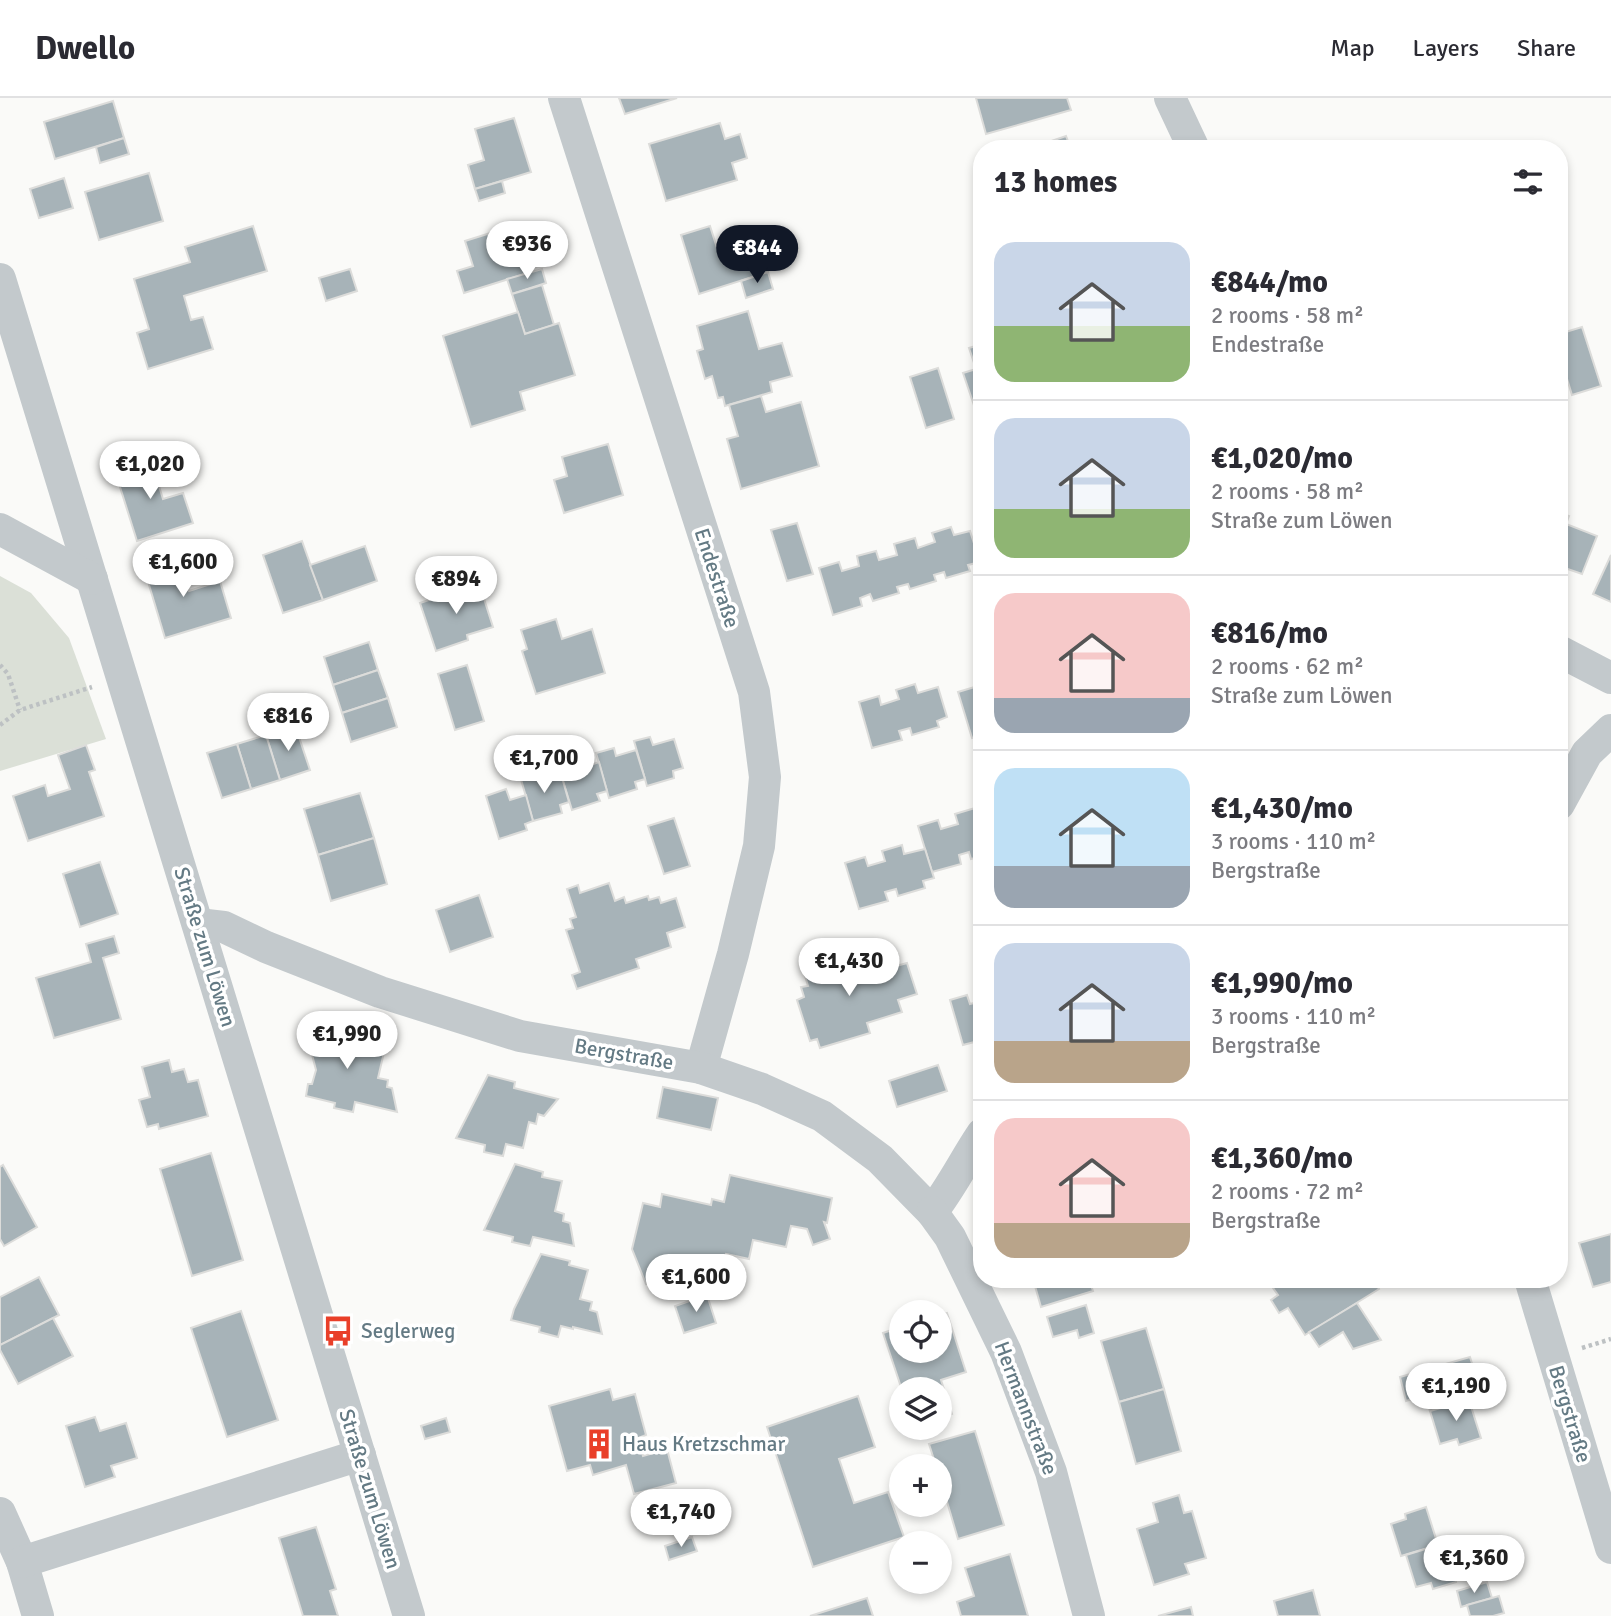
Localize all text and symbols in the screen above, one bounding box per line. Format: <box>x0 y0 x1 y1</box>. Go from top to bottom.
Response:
text: Dwello <box>35 28 135 69</box>
text: Map <box>1330 33 1375 63</box>
text: Layers <box>1413 33 1479 63</box>
text: Share <box>1517 33 1576 63</box>
icon: filters <box>1509 163 1547 201</box>
text: 13 homes <box>994 164 1117 201</box>
pin: €936 <box>486 222 568 281</box>
pin: €844 <box>716 226 798 285</box>
text: €936 <box>502 229 552 258</box>
text: €844 <box>732 233 782 262</box>
text: €844/mo <box>1211 264 1328 301</box>
icon: home <box>1050 270 1134 354</box>
text: 2 rooms · 58 m² <box>1211 301 1364 330</box>
text: Endestraße <box>1211 330 1324 359</box>
text: €1,020/mo <box>1211 440 1353 477</box>
pin: €1,020 <box>93 442 207 501</box>
icon: home <box>1050 446 1134 530</box>
text: €1,020 <box>116 449 184 478</box>
text: 2 rooms · 58 m² <box>1211 477 1364 506</box>
text: Straße zum Löwen <box>1211 506 1393 535</box>
street label: Endestraße <box>689 525 745 631</box>
pin: €1,600 <box>126 540 240 599</box>
text: €1,600 <box>149 547 217 576</box>
pin: €894 <box>415 556 497 616</box>
text: €894 <box>431 564 481 593</box>
text: €816/mo <box>1211 615 1328 652</box>
icon: home <box>1050 621 1134 705</box>
text: 2 rooms · 62 m² <box>1211 652 1364 681</box>
text: Straße zum Löwen <box>1211 681 1393 710</box>
pin: €816 <box>247 694 329 753</box>
text: €816 <box>263 701 313 730</box>
pin: €1,700 <box>487 736 601 795</box>
text: €1,700 <box>510 743 578 772</box>
text: €1,430/mo <box>1211 790 1353 827</box>
icon: home <box>1050 796 1134 880</box>
text: 3 rooms · 110 m² <box>1211 827 1376 856</box>
text: Bergstraße <box>1211 856 1321 885</box>
street label: Straße zum Löwen <box>168 864 242 1030</box>
pin: €1,430 <box>792 939 906 998</box>
text: €1,430 <box>815 946 883 975</box>
text: €1,990/mo <box>1211 965 1353 1002</box>
icon: home <box>1050 971 1134 1055</box>
text: 3 rooms · 110 m² <box>1211 1002 1376 1031</box>
pin: €1,990 <box>290 1012 404 1071</box>
text: €1,990 <box>313 1019 381 1048</box>
text: Bergstraße <box>1211 1031 1321 1060</box>
street label: Bergstraße <box>572 1032 676 1076</box>
text: €1,360/mo <box>1211 1140 1353 1177</box>
icon: home <box>1050 1146 1134 1230</box>
text: 2 rooms · 72 m² <box>1211 1177 1364 1206</box>
text: Bergstraße <box>1211 1206 1321 1235</box>
pin: €1,600 <box>639 1254 753 1314</box>
text: €1,600 <box>662 1262 730 1291</box>
map controls <box>889 1300 952 1594</box>
button: locate <box>889 1300 952 1363</box>
bus stop icon: Seglerweg <box>321 1314 355 1348</box>
place label: Seglerweg <box>361 1318 455 1344</box>
street label: Hermannstraße <box>989 1337 1063 1479</box>
street label: Bergstraße <box>1543 1362 1597 1466</box>
pin: €1,190 <box>1399 1364 1513 1423</box>
text: €1,190 <box>1422 1371 1490 1400</box>
button: layers <box>889 1377 952 1440</box>
street label: Straße zum Löwen <box>333 1406 407 1572</box>
building icon: Haus Kretzschmar <box>582 1427 616 1461</box>
place label: Haus Kretzschmar <box>622 1431 785 1457</box>
button: + <box>889 1454 952 1517</box>
pin: €1,740 <box>624 1490 738 1549</box>
text: €1,740 <box>647 1497 715 1526</box>
button: − <box>889 1531 952 1594</box>
pin: €1,360 <box>1417 1536 1531 1595</box>
text: €1,360 <box>1440 1543 1508 1572</box>

